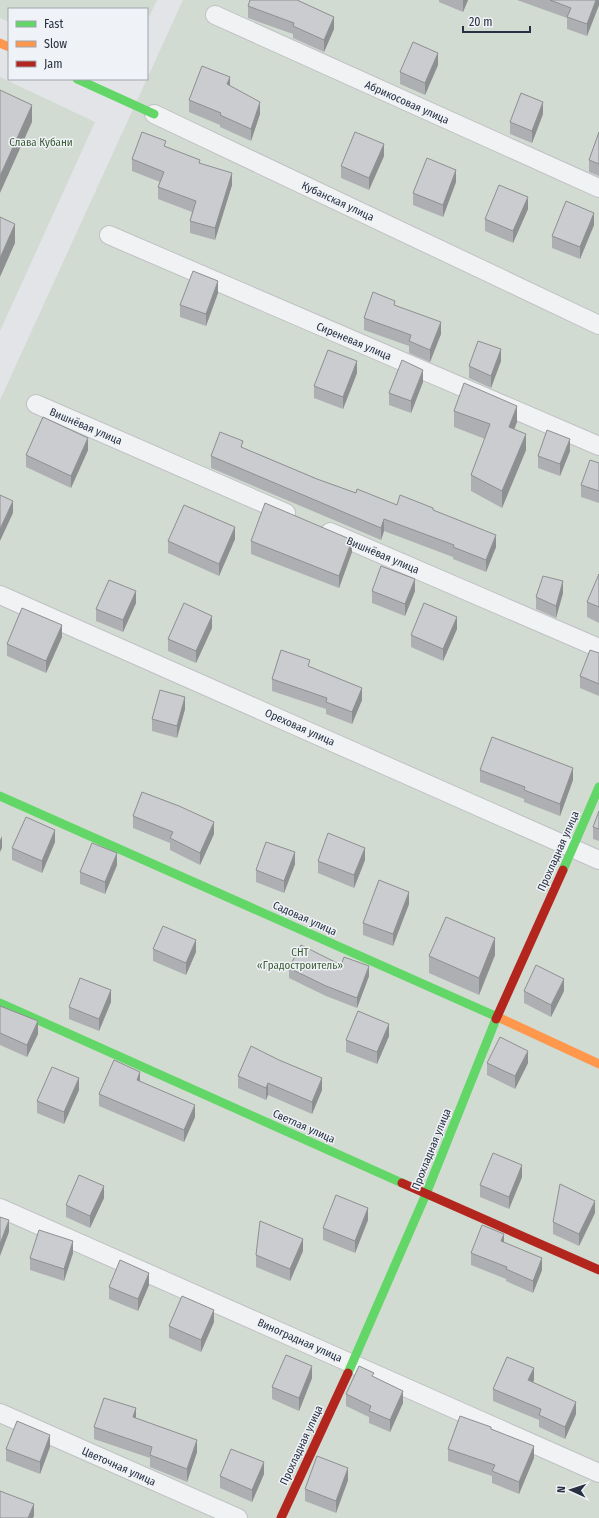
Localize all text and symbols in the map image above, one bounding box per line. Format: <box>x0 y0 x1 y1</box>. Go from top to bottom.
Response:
legend <box>8 8 148 80</box>
scale bar <box>463 8 530 34</box>
text: 20 m <box>469 15 493 29</box>
text: Fast <box>44 17 63 31</box>
text: Slow <box>44 37 67 51</box>
text: Jam <box>44 57 62 71</box>
street label: Абрикосовая улица <box>363 78 451 127</box>
park label: Слава Кубани <box>9 136 73 149</box>
street label: Кубанская улица <box>300 179 376 224</box>
street label: Сиреневая улица <box>314 320 393 363</box>
street label: Вишнёвая улица <box>48 405 124 448</box>
street label: Вишнёвая улица <box>345 534 421 577</box>
street label: Ореховая улица <box>263 706 337 749</box>
street label: Прохладная улица <box>535 809 582 893</box>
street label: Садовая улица <box>271 899 339 938</box>
park label: СНТ «Градостроитель» <box>257 946 343 972</box>
street label: Светлая улица <box>271 1107 337 1146</box>
street label: Прохладная улица <box>409 1107 454 1192</box>
street label: Виноградная улица <box>255 1316 344 1365</box>
street label: Прохладная улица <box>277 1403 326 1487</box>
street label: Цветочная улица <box>80 1444 158 1489</box>
north arrow <box>551 1470 591 1510</box>
text: N <box>555 1486 568 1493</box>

